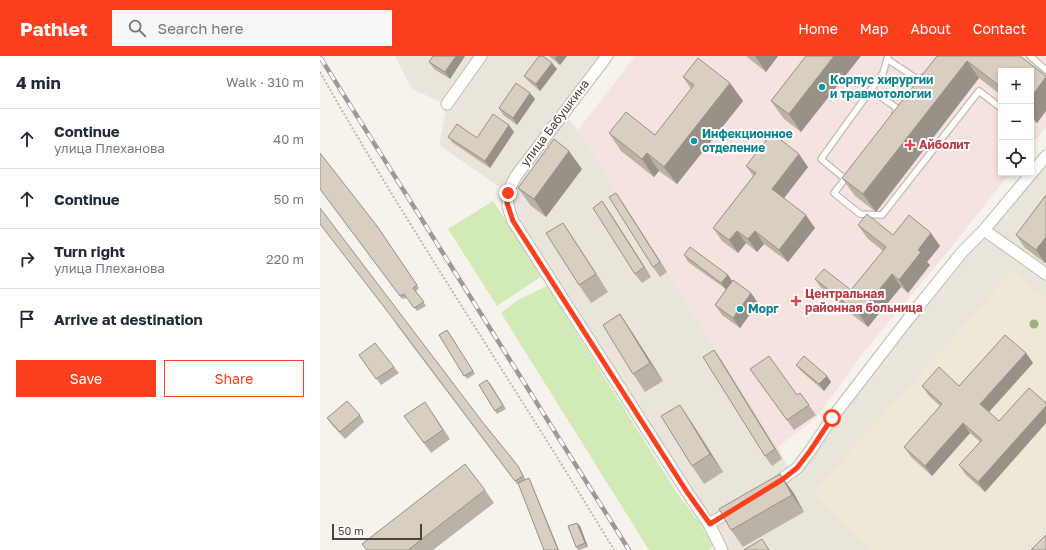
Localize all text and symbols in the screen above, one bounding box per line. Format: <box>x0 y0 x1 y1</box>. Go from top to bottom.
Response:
search box <box>112 10 392 46</box>
text: Pathlet <box>20 17 88 40</box>
icon: search <box>126 17 148 39</box>
text: Search here <box>158 19 244 37</box>
text: Home <box>798 20 838 37</box>
text: Map <box>860 20 888 37</box>
text: About <box>910 20 951 37</box>
text: Contact <box>973 20 1026 37</box>
map controls <box>998 68 1034 176</box>
button: + <box>998 68 1034 104</box>
text: 4 min <box>16 72 61 93</box>
place label: Корпус хирургии и травмотологии <box>830 72 933 101</box>
text: Walk · 310 m <box>226 74 304 90</box>
street label: улица Бабушкина <box>517 76 592 169</box>
marker: Корпус хирургии и травмотологии <box>817 82 827 92</box>
button: − <box>998 104 1034 140</box>
text: Continue <box>54 122 120 140</box>
place label: Инфекционное отделение <box>702 126 793 155</box>
icon: ahead <box>16 128 38 150</box>
text: 40 m <box>273 131 304 147</box>
marker: Инфекционное отделение <box>689 136 699 146</box>
place label: Айболит <box>919 137 970 152</box>
marker: Айболит <box>904 139 916 151</box>
text: улица Плеханова <box>54 140 165 156</box>
button: locate <box>998 140 1034 176</box>
route end <box>499 184 517 202</box>
icon: ahead <box>16 188 38 210</box>
text: Continue <box>54 190 120 208</box>
text: 50 m <box>274 191 304 207</box>
text: Turn right <box>54 242 125 260</box>
icon: right <box>16 248 38 270</box>
text: 220 m <box>266 251 304 267</box>
text: улица Плеханова <box>54 260 165 276</box>
place label: Центральная районная больница <box>805 286 923 315</box>
marker: Центральная районная больница <box>790 295 802 307</box>
place label: Морг <box>748 301 779 316</box>
marker: Морг <box>735 304 745 314</box>
icon: arrive <box>16 308 38 330</box>
text: Arrive at destination <box>54 310 203 328</box>
button: Save <box>16 360 156 397</box>
button: Share <box>164 360 304 397</box>
route start <box>823 409 841 427</box>
scale bar <box>332 522 422 541</box>
text: 50 m <box>338 524 364 537</box>

